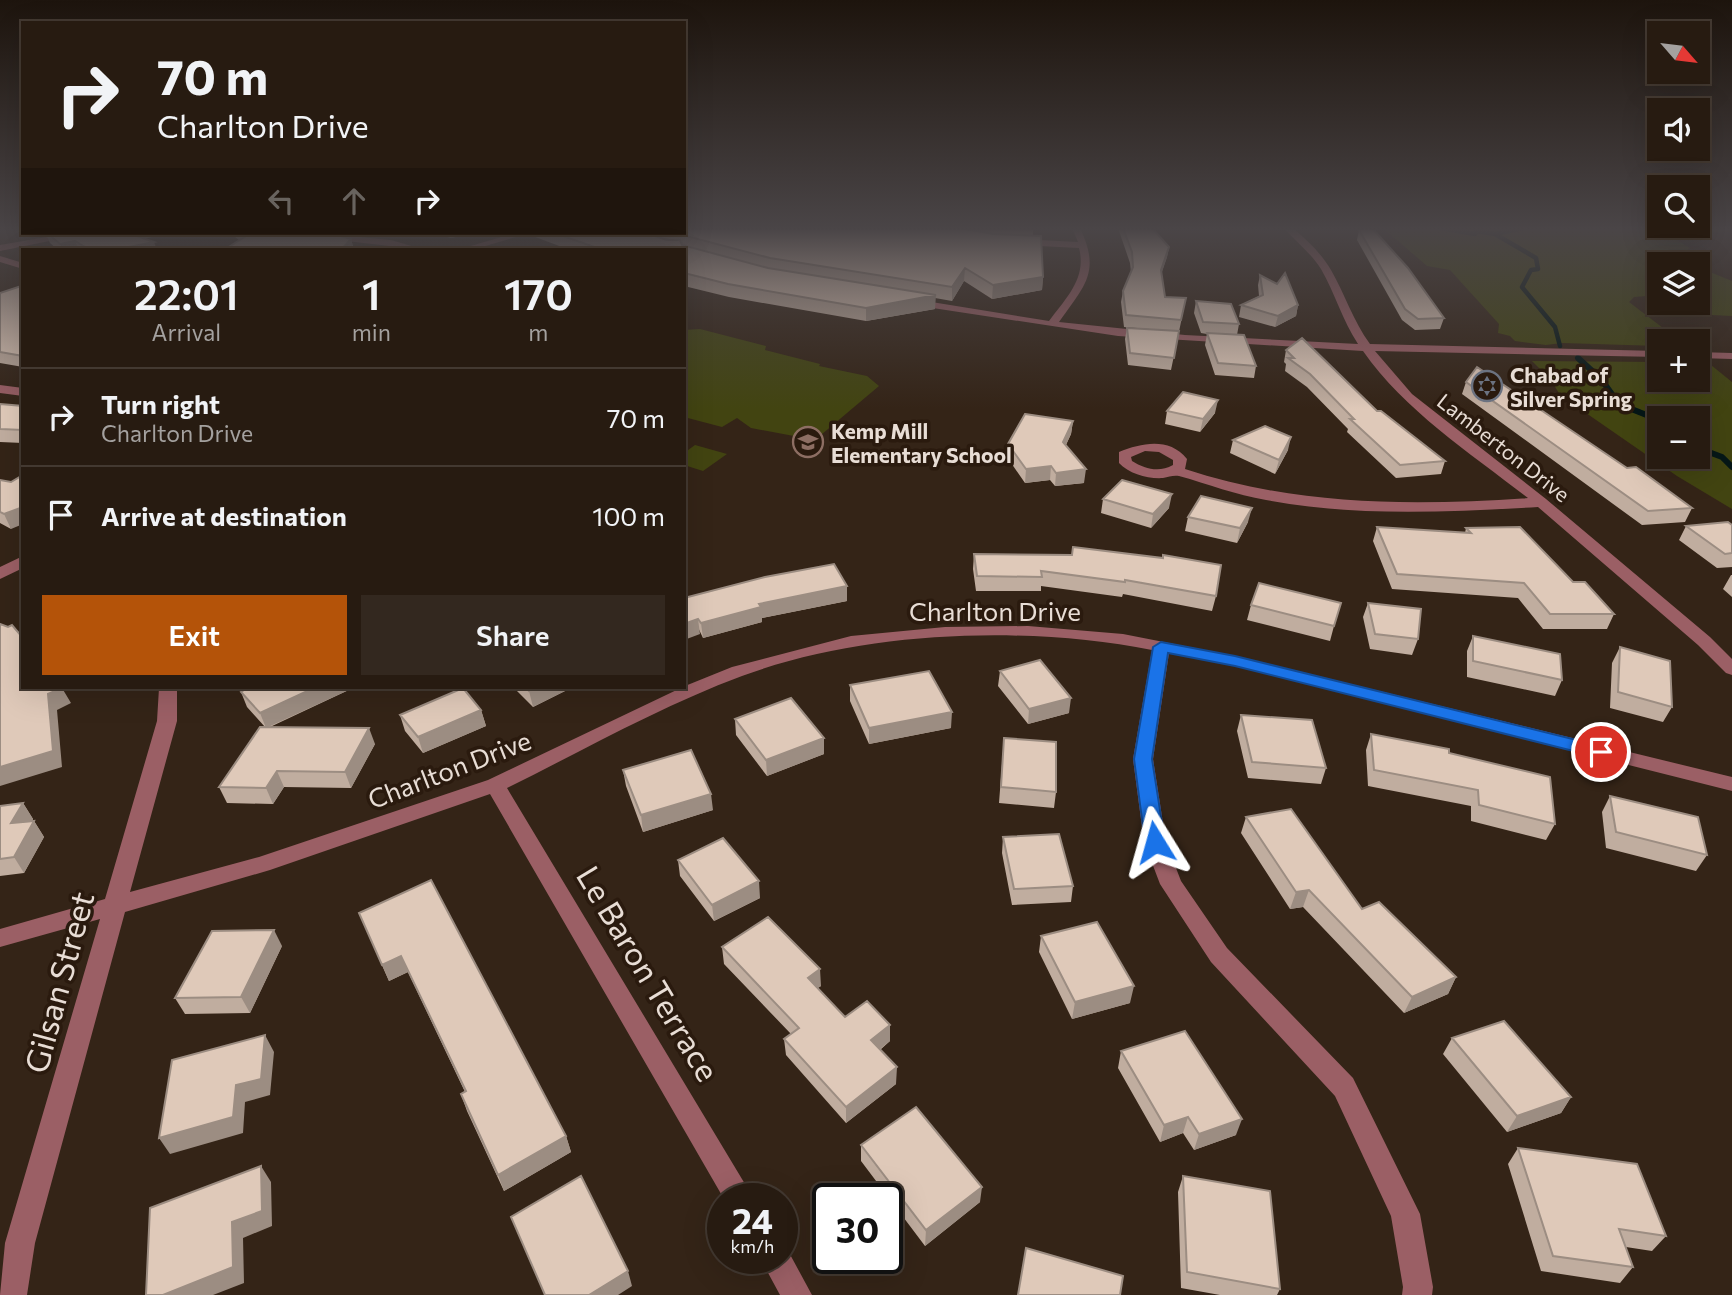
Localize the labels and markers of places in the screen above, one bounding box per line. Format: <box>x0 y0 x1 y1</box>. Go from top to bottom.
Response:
place label: Chabad of Silver Spring <box>1510 362 1633 411</box>
synagogue icon: Chabad of Silver Spring <box>1470 369 1504 403</box>
place label: Kemp Mill Elementary School <box>831 418 1012 467</box>
school or university icon: Kemp Mill Elementary School <box>791 425 825 459</box>
pin <box>1571 722 1631 782</box>

